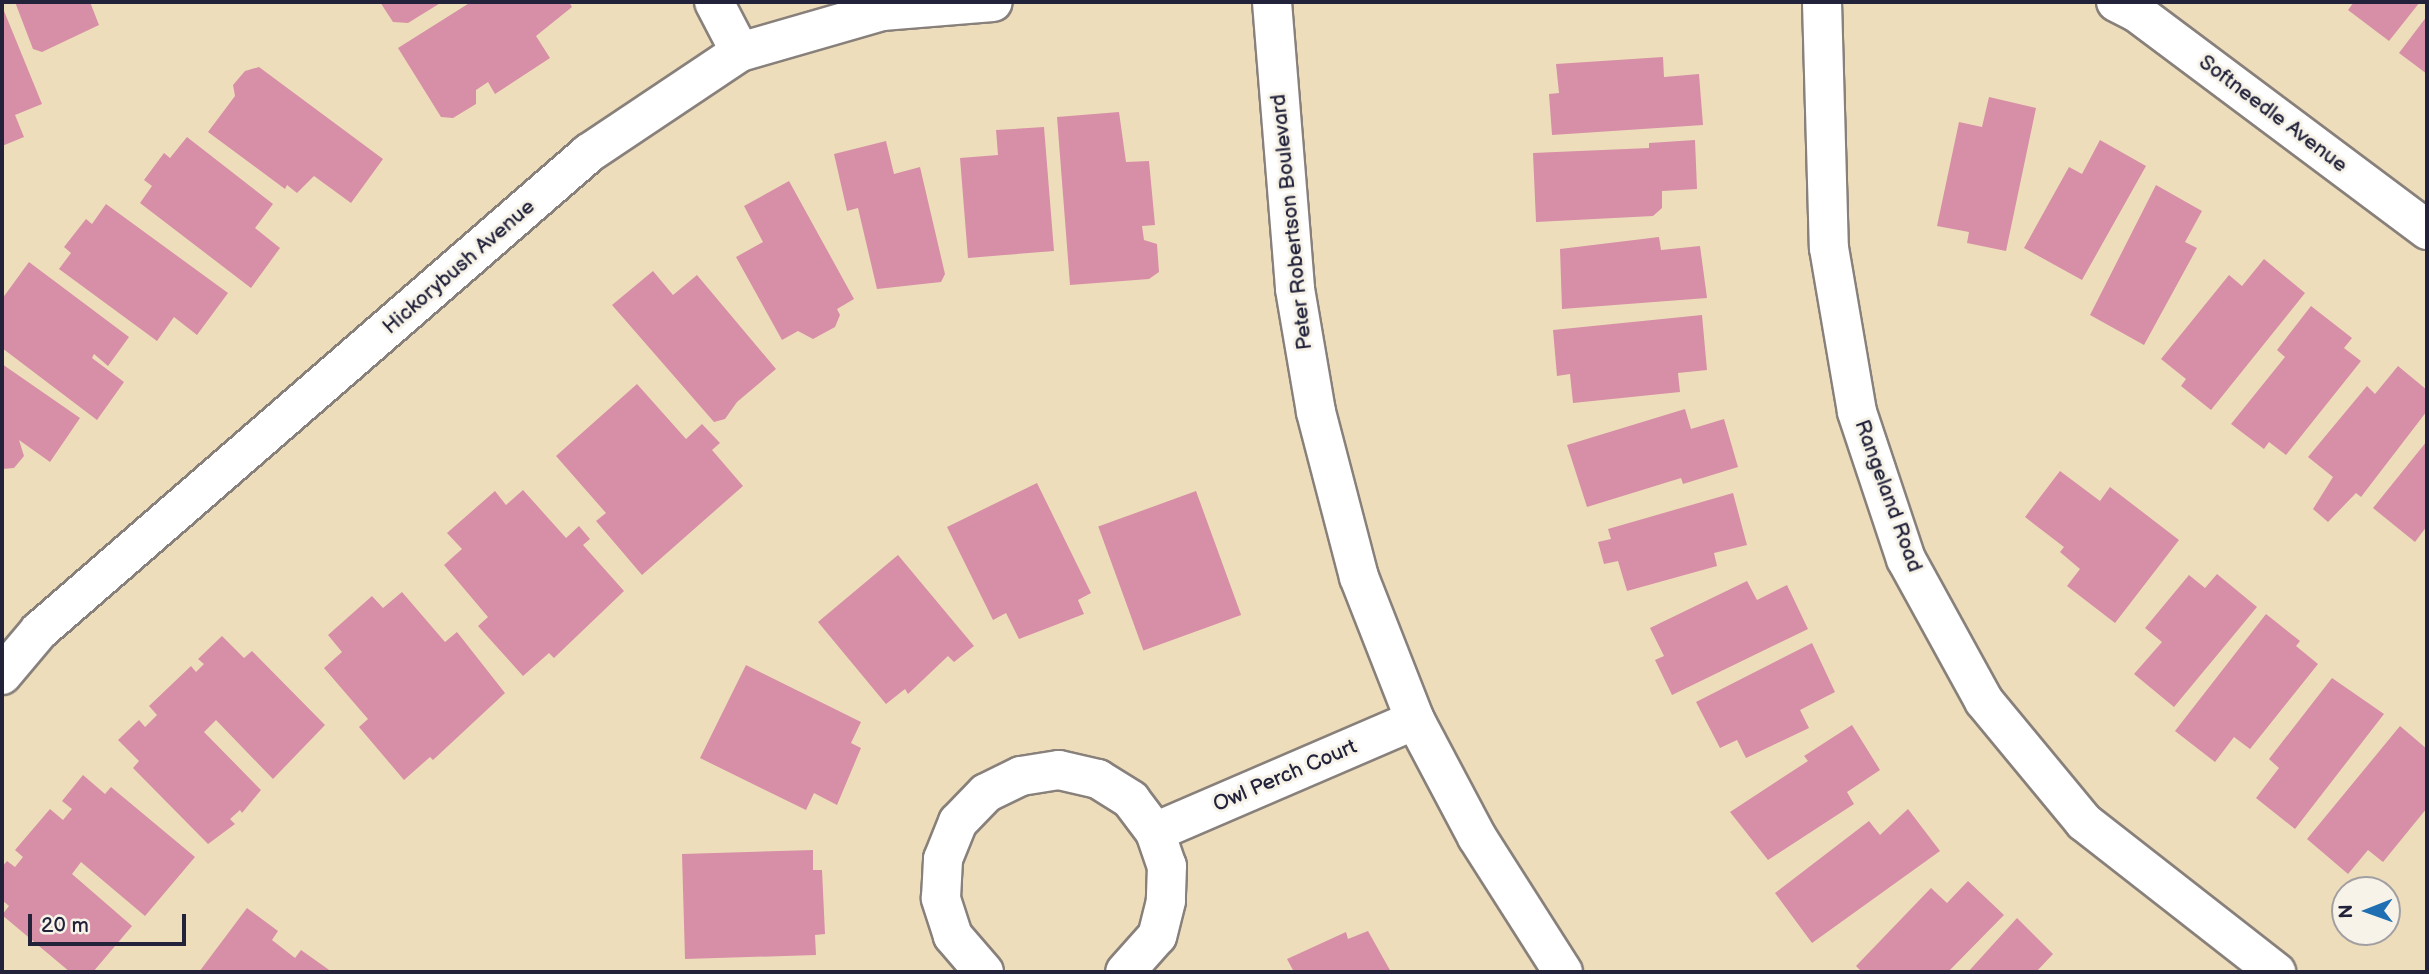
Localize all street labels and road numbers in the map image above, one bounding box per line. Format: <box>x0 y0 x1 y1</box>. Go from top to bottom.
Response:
street label: Softneedle Avenue <box>2194 50 2352 178</box>
street label: Peter Robertson Boulevard <box>1266 93 1318 351</box>
street label: Hickorybush Avenue <box>378 194 540 340</box>
street label: Rangeland Road <box>1849 417 1927 575</box>
street label: Owl Perch Court <box>1209 734 1361 818</box>

